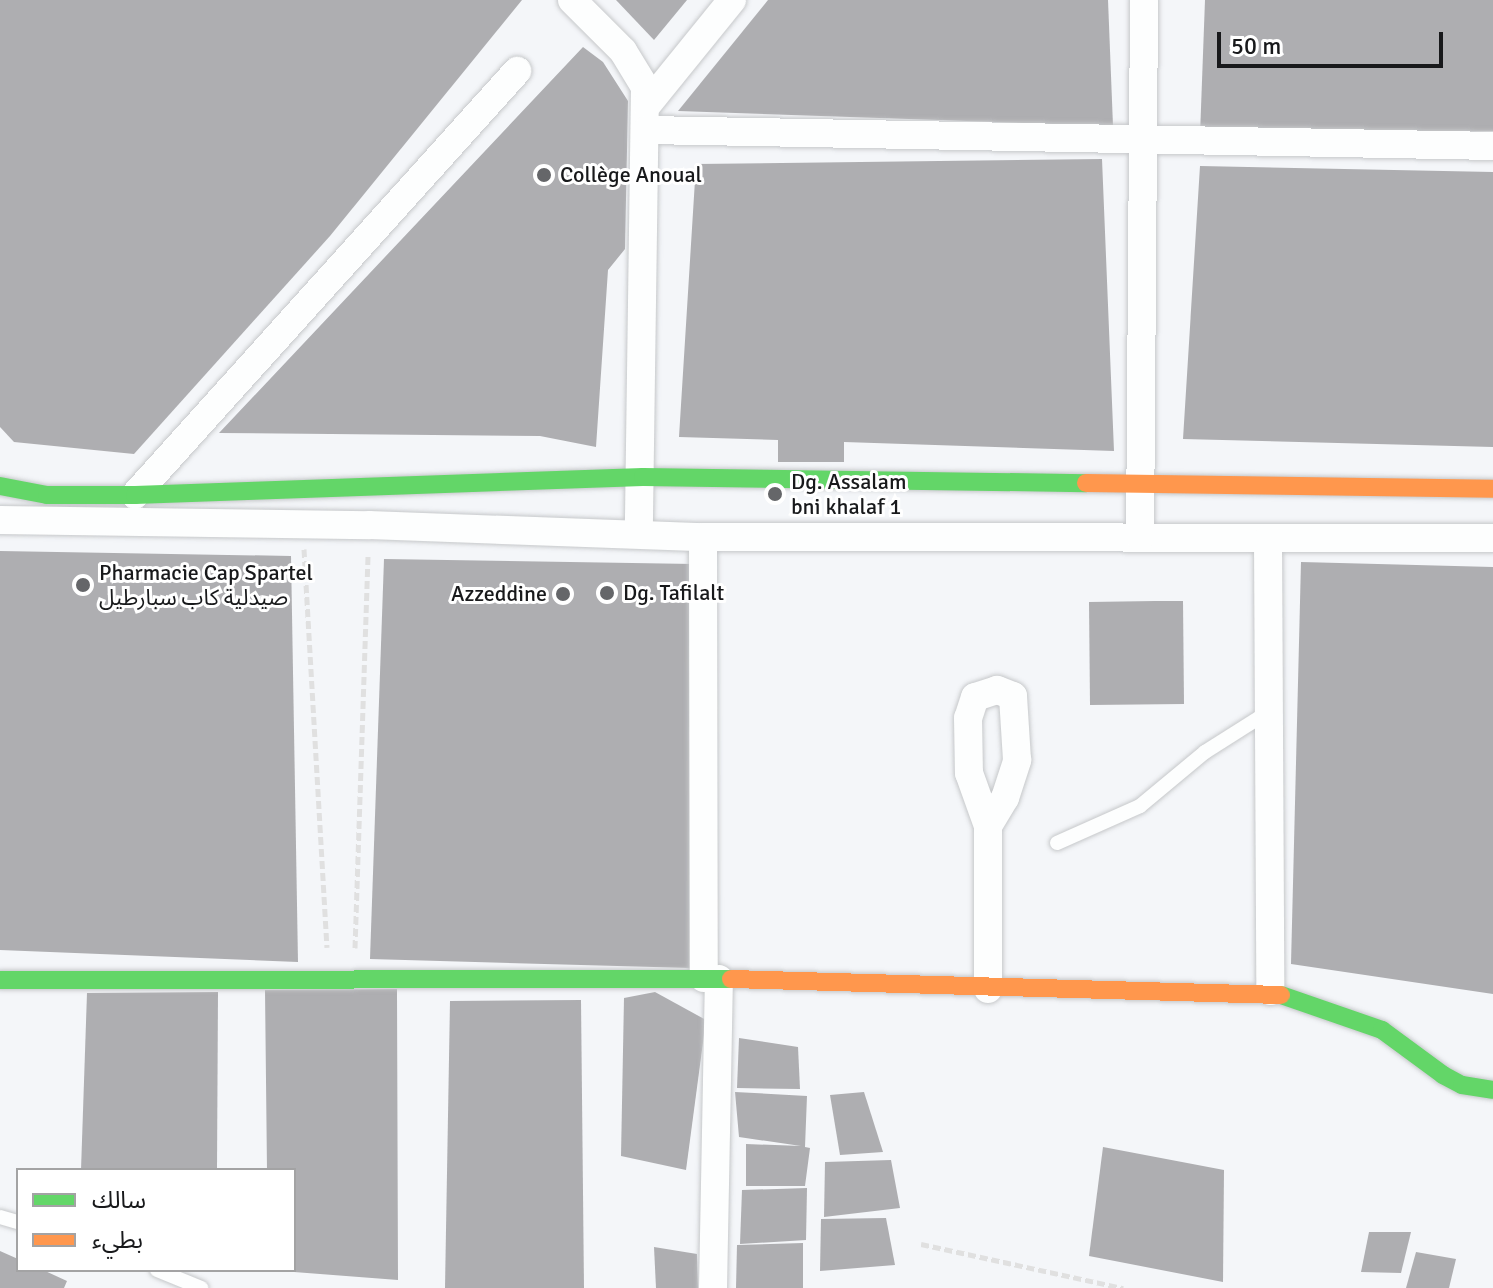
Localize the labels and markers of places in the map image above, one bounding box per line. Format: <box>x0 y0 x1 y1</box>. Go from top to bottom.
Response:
place label: Collège Anoual <box>560 162 702 188</box>
marker: Collège Anoual <box>535 166 553 184</box>
place label: Dg. Assalam bni khalaf 1 <box>791 468 907 520</box>
marker: Dg. Assalam bni khalaf 1 <box>766 485 784 503</box>
place label: Pharmacie Cap Spartel صيدلية كاب سبارطيل <box>99 559 313 610</box>
marker: Pharmacie Cap Spartel صيدلية كاب سبارطيل <box>74 576 92 594</box>
place label: Dg. Tafilalt <box>623 580 724 606</box>
place label: Azzeddine <box>451 581 547 607</box>
marker: Dg. Tafilalt <box>598 584 616 602</box>
marker: Azzeddine <box>554 585 572 603</box>

